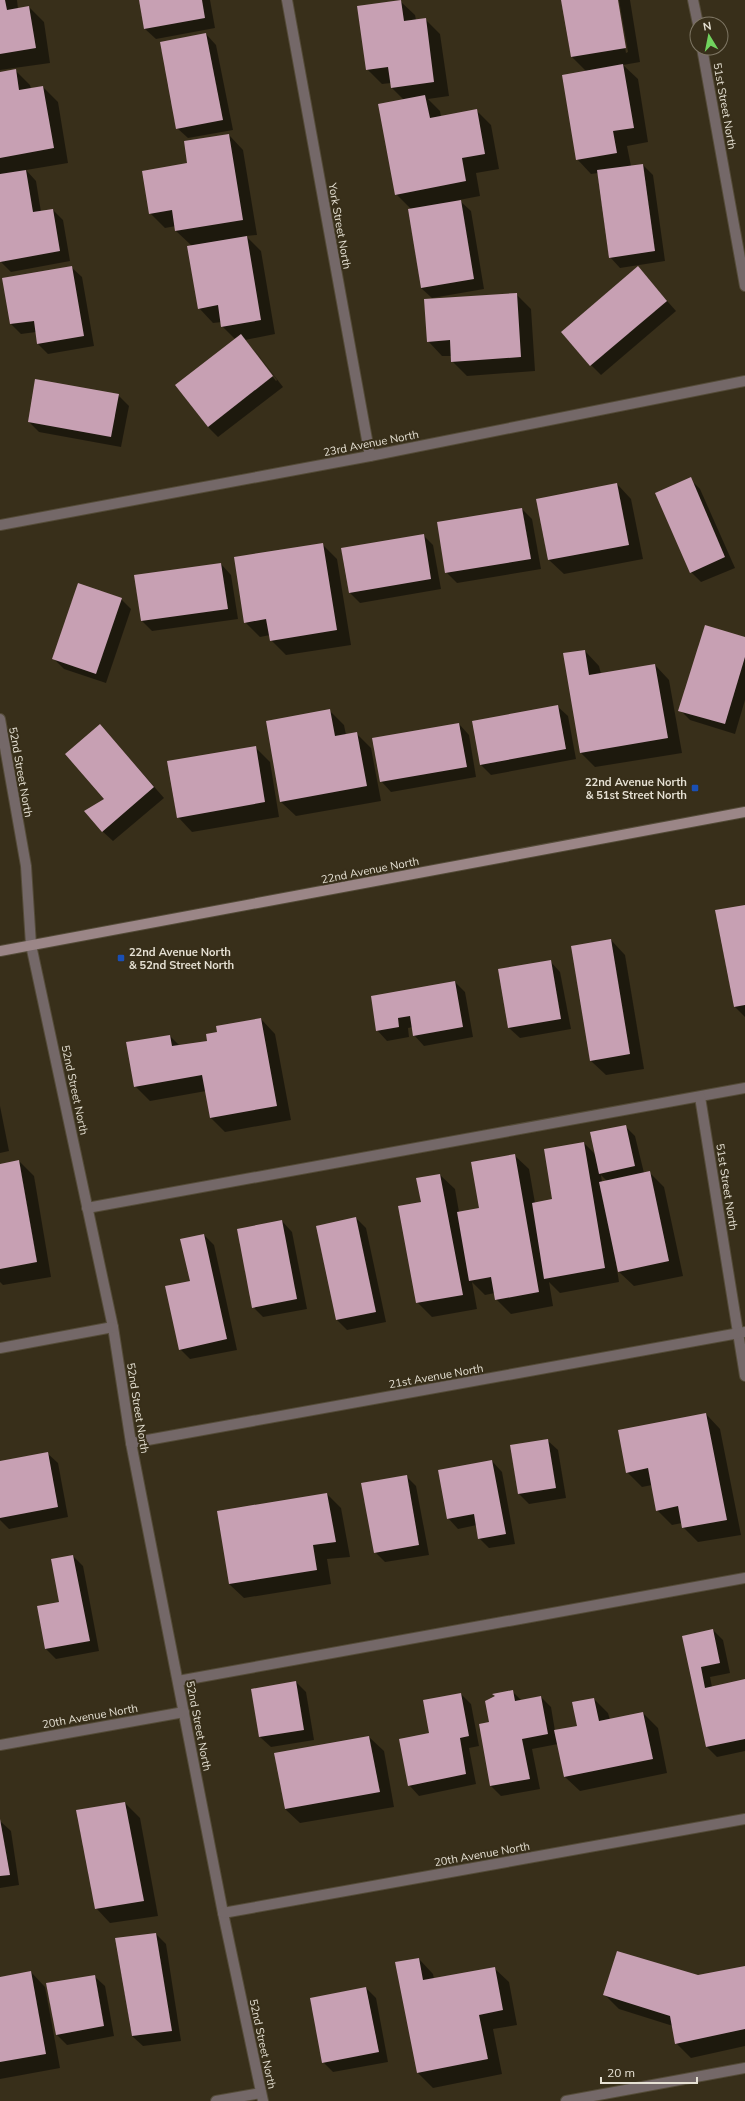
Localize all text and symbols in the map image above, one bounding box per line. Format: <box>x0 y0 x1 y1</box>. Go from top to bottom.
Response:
north arrow <box>689 16 729 56</box>
text: N <box>702 19 713 34</box>
street label: 51st Street North <box>710 62 740 150</box>
street label: York Street North <box>325 181 354 270</box>
street label: 23rd Avenue North <box>322 427 420 459</box>
street label: 52nd Street North <box>6 726 36 818</box>
place label: 22nd Avenue North & 51st Street North <box>585 775 687 802</box>
marker: 22nd Avenue North & 51st Street North <box>690 783 700 793</box>
street label: 22nd Avenue North <box>320 854 420 886</box>
place label: 22nd Avenue North & 52nd Street North <box>129 945 234 972</box>
marker: 22nd Avenue North & 52nd Street North <box>116 953 126 963</box>
street label: 52nd Street North <box>59 1044 91 1136</box>
street label: 51st Street North <box>713 1143 741 1231</box>
street label: 21st Avenue North <box>388 1361 484 1391</box>
street label: 52nd Street North <box>124 1362 152 1454</box>
street label: 52nd Street North <box>183 1680 215 1772</box>
street label: 20th Avenue North <box>41 1701 139 1731</box>
street label: 20th Avenue North <box>433 1839 531 1869</box>
street label: 52nd Street North <box>247 1998 279 2090</box>
scale bar <box>601 2059 697 2085</box>
text: 20 m <box>607 2065 635 2080</box>

